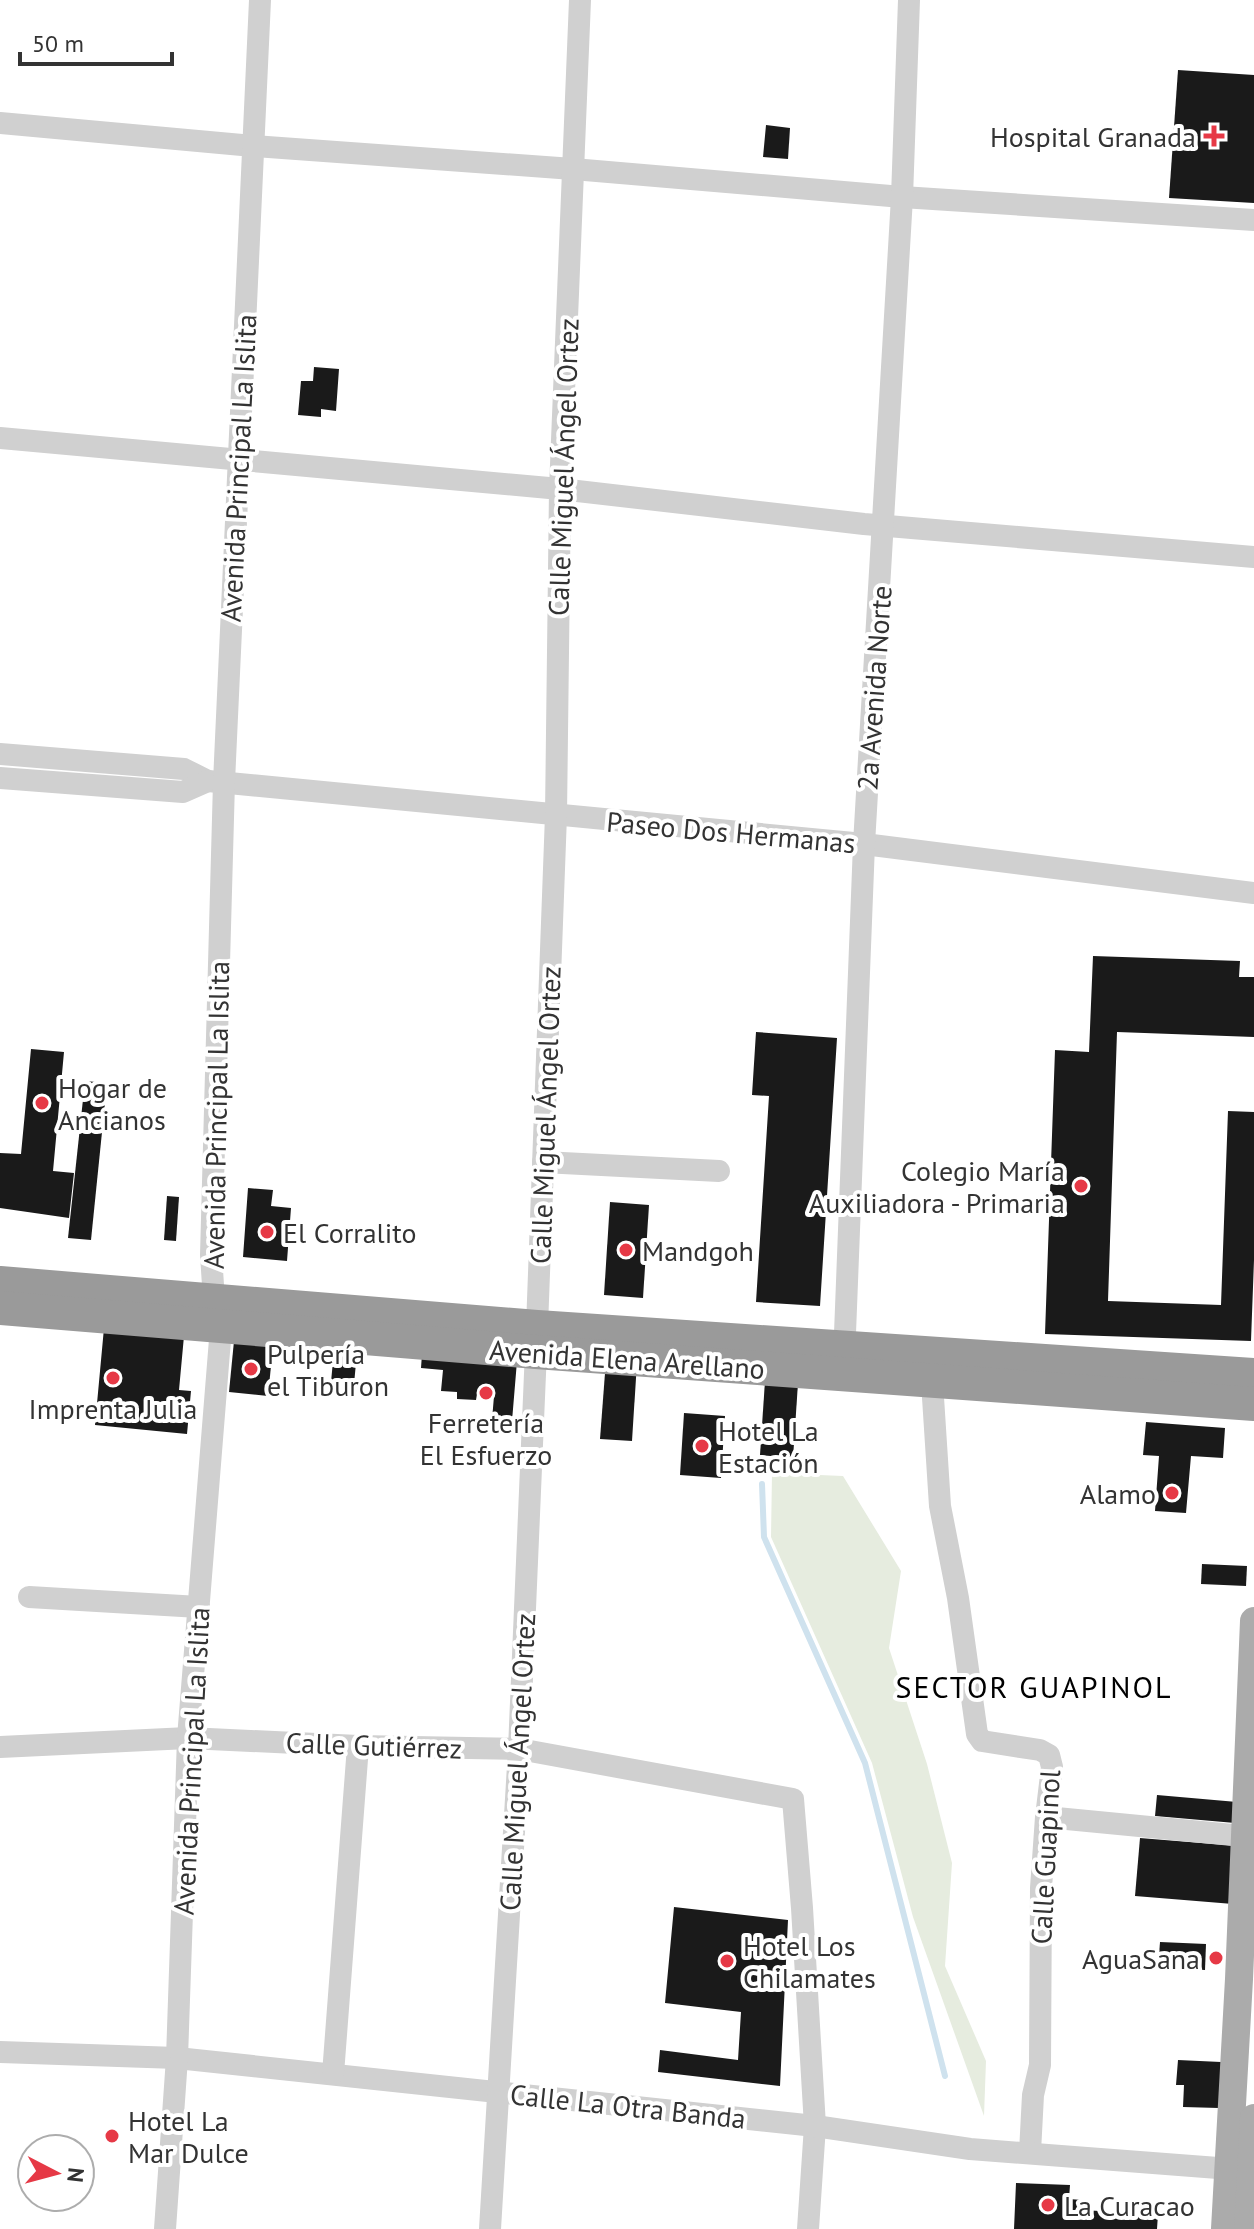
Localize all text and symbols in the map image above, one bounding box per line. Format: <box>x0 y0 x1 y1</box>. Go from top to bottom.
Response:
scale bar <box>20 16 172 66</box>
text: 50 m <box>32 28 84 59</box>
place label: Hospital Granada <box>990 118 1196 155</box>
marker: Hospital Granada <box>1203 125 1225 147</box>
street label: Avenida Principal La Islita <box>211 313 265 623</box>
street label: Calle Miguel Ángel Ortez <box>539 317 587 617</box>
street label: 2a Avenida Norte <box>848 584 900 792</box>
street label: Paseo Dos Hermanas <box>605 803 857 861</box>
street label: Avenida Principal La Islita <box>195 961 237 1269</box>
street label: Calle Miguel Ángel Ortez <box>521 965 569 1265</box>
place label: Hogar de Ancianos <box>58 1069 167 1138</box>
marker: Hogar de Ancianos <box>33 1094 51 1112</box>
place label: Colegio María Auxiliadora - Primaria <box>809 1152 1065 1221</box>
marker: Colegio María Auxiliadora - Primaria <box>1072 1177 1090 1195</box>
place label: El Corralito <box>283 1214 416 1251</box>
marker: El Corralito <box>258 1223 276 1241</box>
place label: Mandgoh <box>642 1232 754 1269</box>
marker: Mandgoh <box>617 1241 635 1259</box>
street label: Avenida Elena Arellano <box>488 1331 766 1387</box>
place label: Pulpería el Tiburon <box>267 1335 389 1404</box>
marker: Pulpería el Tiburon <box>242 1360 260 1378</box>
marker: Imprenta Julia <box>104 1369 122 1387</box>
marker: Ferretería El Esfuerzo <box>477 1384 495 1402</box>
place label: Imprenta Julia <box>29 1390 197 1427</box>
place label: Ferretería El Esfuerzo <box>420 1404 552 1473</box>
place label: Hotel La Estación <box>718 1412 819 1481</box>
marker: Hotel La Estación <box>693 1437 711 1455</box>
place label: Alamo <box>1080 1475 1156 1512</box>
marker: Alamo <box>1163 1484 1181 1502</box>
street label: Avenida Principal La Islita <box>164 1606 218 1916</box>
street label: Calle Miguel Ángel Ortez <box>491 1612 543 1912</box>
district label: SECTOR GUAPINOL <box>895 1667 1173 1706</box>
street label: Calle Gutiérrez <box>285 1723 463 1767</box>
street label: Calle Guapinol <box>1022 1769 1068 1945</box>
place label: Hotel Los Chilamates <box>743 1927 876 1996</box>
place label: AguaSana <box>1082 1940 1200 1977</box>
marker: AguaSana <box>1207 1949 1225 1967</box>
marker: Hotel Los Chilamates <box>718 1952 736 1970</box>
street label: Calle La Otra Banda <box>508 2075 748 2137</box>
place label: Hotel La Mar Dulce <box>128 2102 249 2171</box>
marker: Hotel La Mar Dulce <box>103 2127 121 2145</box>
north arrow <box>16 2133 96 2213</box>
text: N <box>61 2166 91 2184</box>
place label: La Curacao <box>1064 2187 1195 2224</box>
marker: La Curacao <box>1039 2196 1057 2214</box>

